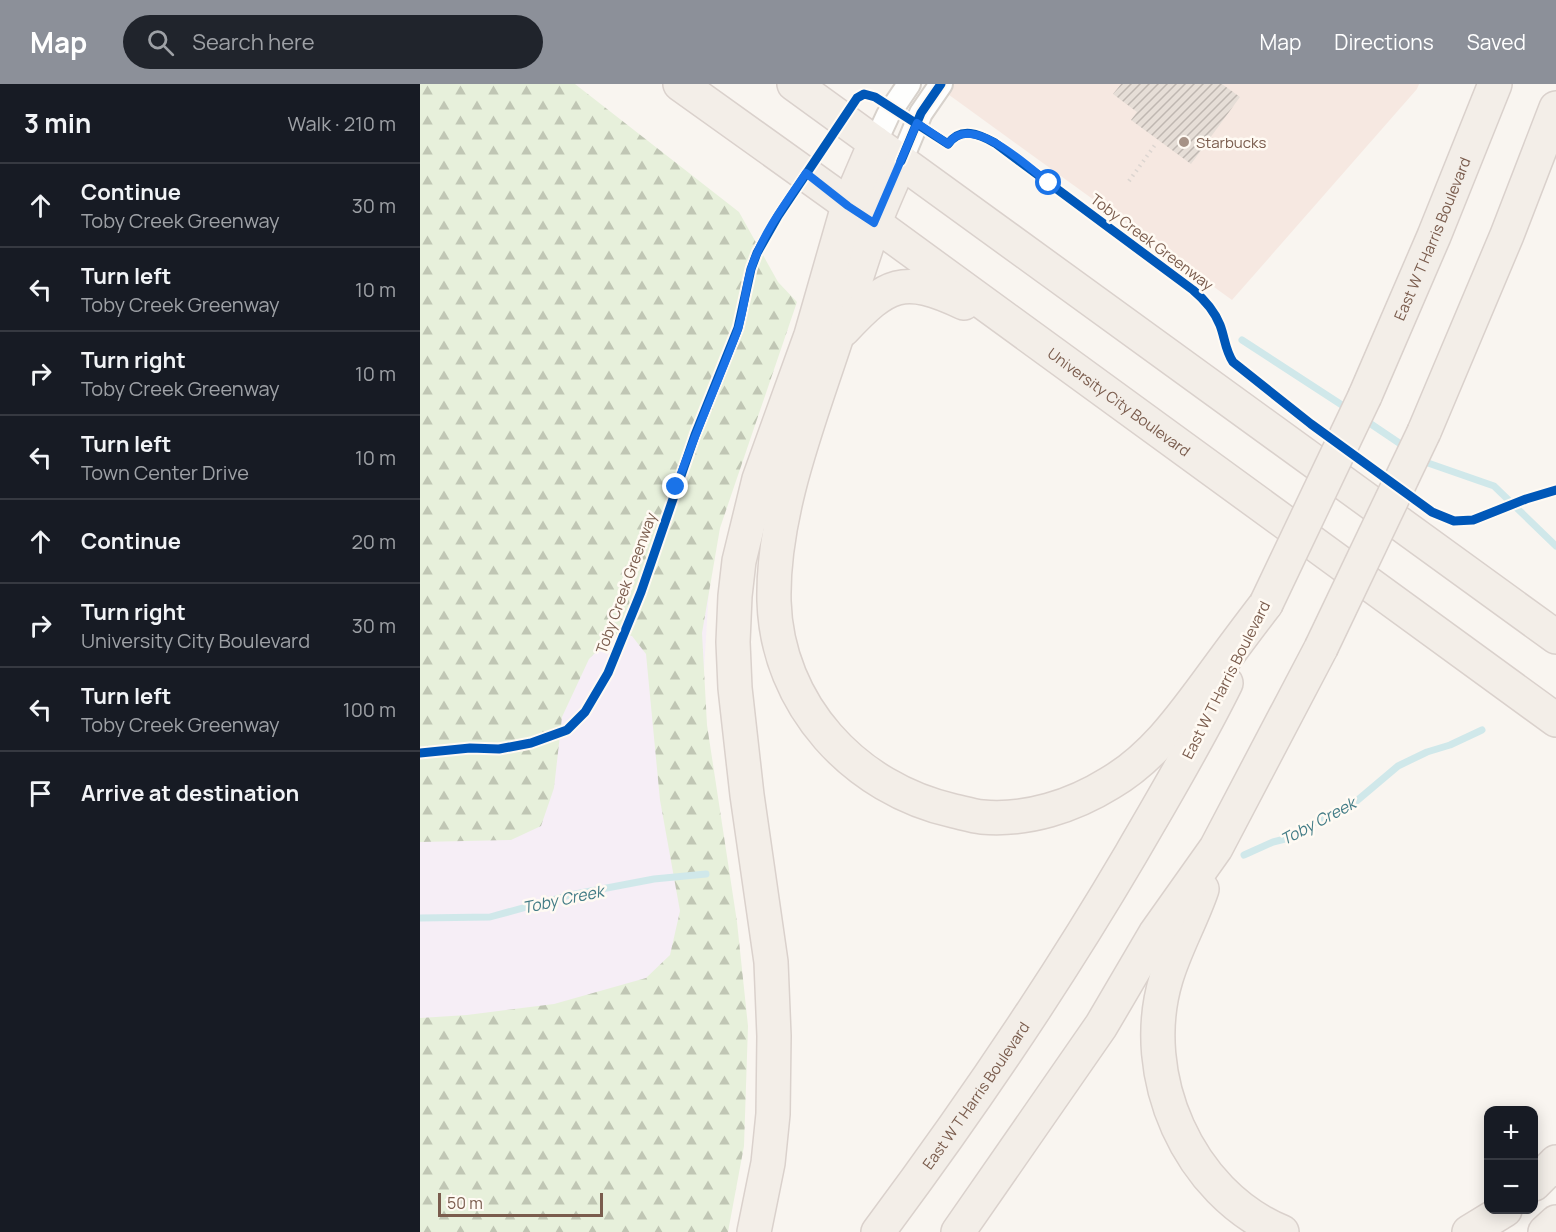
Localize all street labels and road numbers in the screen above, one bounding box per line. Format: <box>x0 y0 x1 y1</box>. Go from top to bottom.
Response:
street label: East W T Harris Boulevard <box>1388 154 1475 323</box>
street label: Toby Creek Greenway <box>1086 189 1218 295</box>
street label: University City Boulevard <box>1043 343 1195 461</box>
street label: Toby Creek Greenway <box>591 509 661 657</box>
street label: East W T Harris Boulevard <box>1177 597 1275 763</box>
street label: East W T Harris Boulevard <box>917 1017 1034 1173</box>

